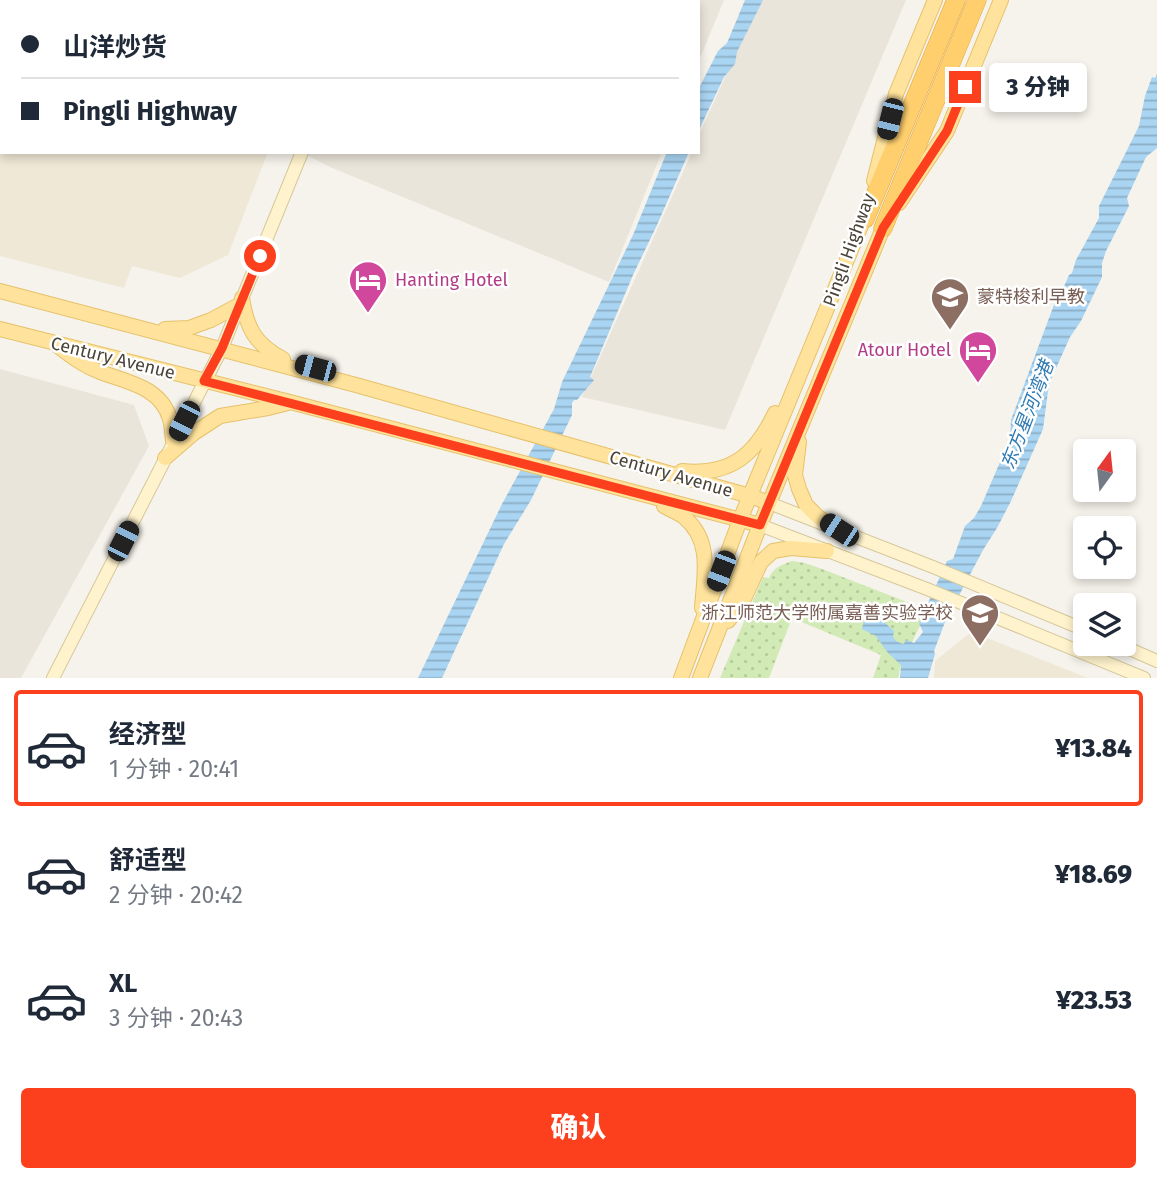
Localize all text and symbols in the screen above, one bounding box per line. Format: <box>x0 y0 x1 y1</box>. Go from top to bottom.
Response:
text: 山洋炒货 <box>63 32 167 63</box>
callout: 3 分钟 <box>990 62 1088 112</box>
route end <box>949 71 981 103</box>
text: 3 分钟 <box>1006 73 1070 101</box>
text: Pingli Highway <box>63 96 237 127</box>
car <box>875 96 906 142</box>
street label: Pingli Highway <box>818 190 880 310</box>
route start <box>244 240 276 272</box>
hotel icon: Hanting Hotel <box>347 259 389 314</box>
place label: Hanting Hotel <box>395 269 508 291</box>
school or university icon: 蒙特梭利早教 <box>929 276 971 331</box>
place label: 蒙特梭利早教 <box>977 286 1085 308</box>
hotel icon: Atour Hotel <box>957 329 999 384</box>
street label: Century Avenue <box>49 332 177 384</box>
place label: Atour Hotel <box>858 339 951 361</box>
car <box>292 352 339 384</box>
water label: 东方星河湾港 <box>996 355 1059 472</box>
car <box>166 398 203 444</box>
north arrow <box>1073 439 1136 502</box>
map controls <box>1073 439 1136 656</box>
street label: Century Avenue <box>607 446 735 502</box>
car <box>816 510 863 550</box>
button: locate <box>1073 516 1136 579</box>
car <box>105 518 142 564</box>
car <box>704 548 739 594</box>
school or university icon: 浙江师范大学附属嘉善实验学校 <box>959 592 1001 647</box>
button: layers <box>1073 593 1136 656</box>
place label: 浙江师范大学附属嘉善实验学校 <box>701 602 953 624</box>
icon: car <box>25 717 88 780</box>
text: 经济型 <box>109 719 187 750</box>
text: ¥13.84 <box>1055 733 1132 764</box>
text: 1 分钟 · 20:41 <box>109 755 239 783</box>
icon: car <box>25 843 88 906</box>
text: 舒适型 <box>109 845 187 876</box>
text: ¥18.69 <box>1055 859 1132 890</box>
text: 2 分钟 · 20:42 <box>109 881 243 909</box>
text: XL <box>109 968 137 999</box>
icon: car <box>25 969 88 1032</box>
text: ¥23.53 <box>1056 985 1132 1016</box>
text: 3 分钟 · 20:43 <box>109 1004 243 1032</box>
button: 确认 <box>21 1088 1136 1168</box>

